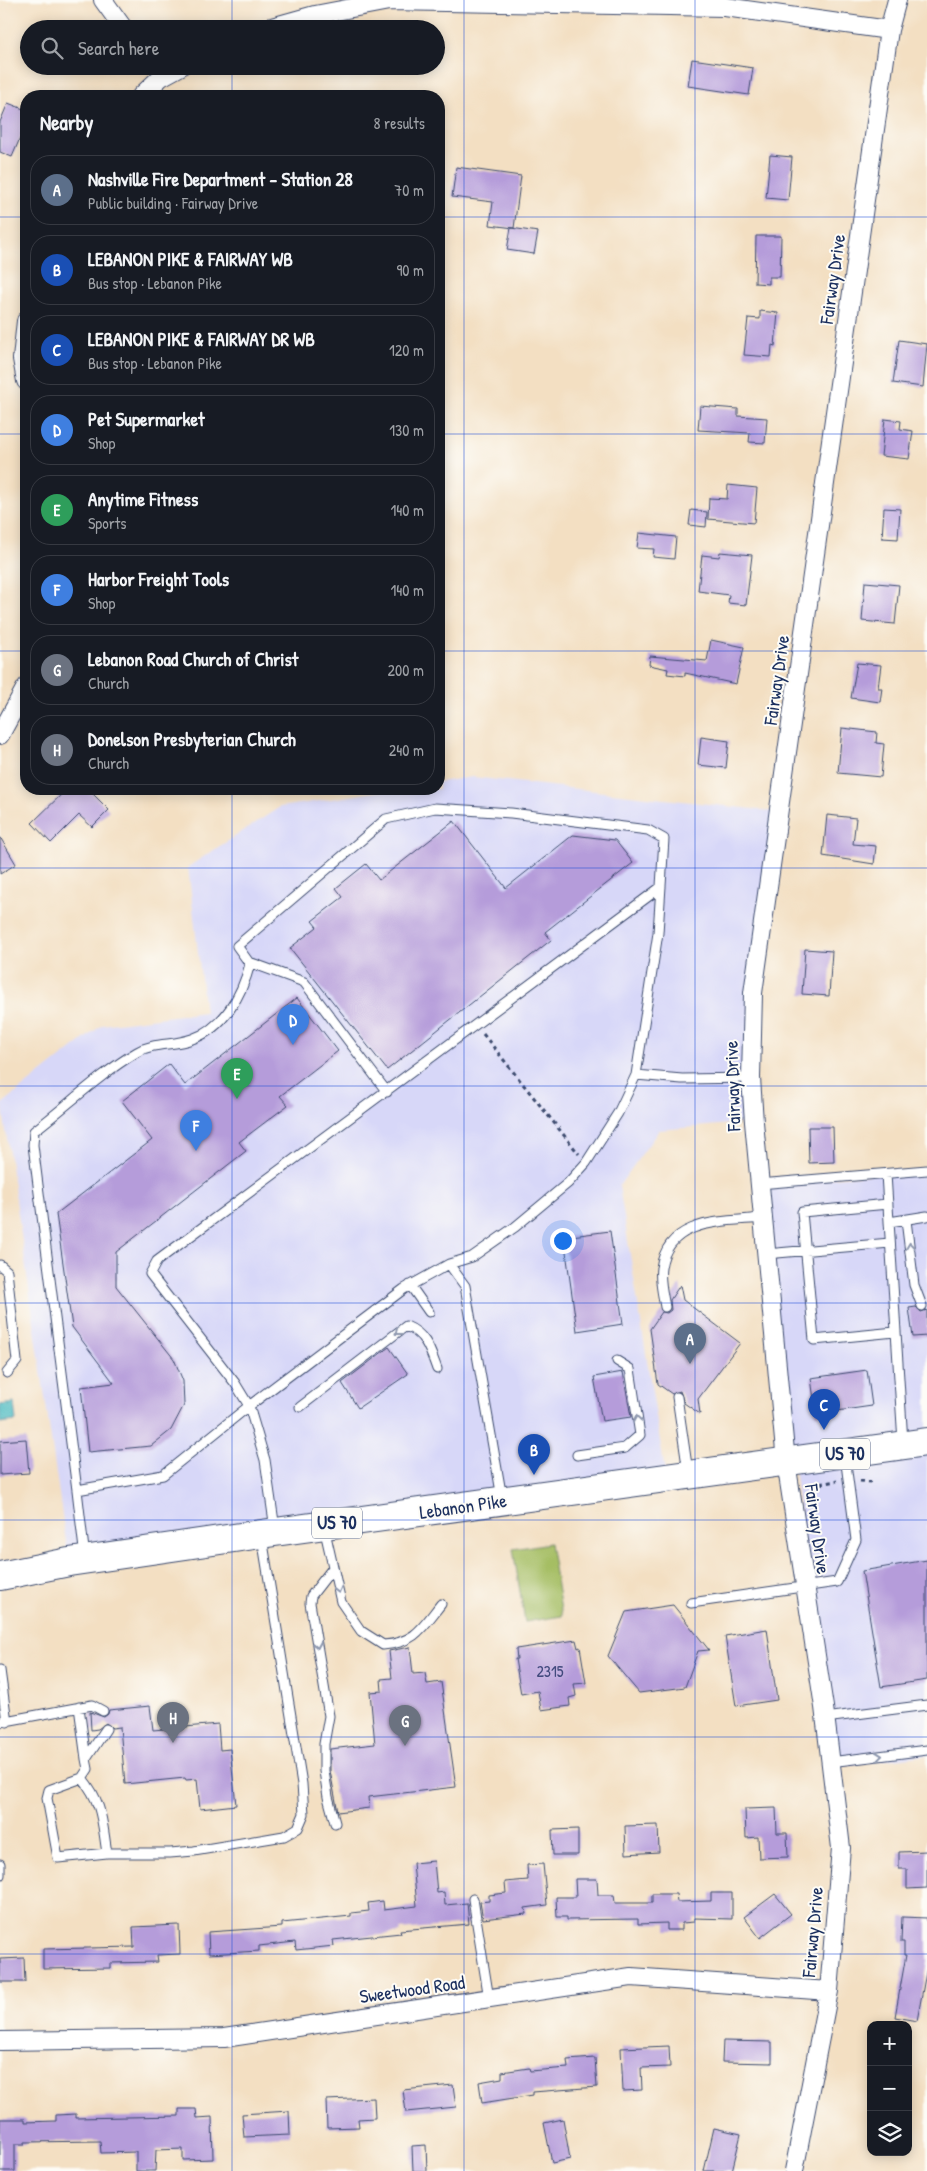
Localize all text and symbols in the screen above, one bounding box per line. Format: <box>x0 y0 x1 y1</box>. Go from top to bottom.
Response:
search box <box>20 20 445 75</box>
icon: search <box>38 34 66 62</box>
text: Search here <box>78 35 159 61</box>
text: Nearby <box>40 108 93 137</box>
text: 8 results <box>373 112 425 134</box>
text: Nashville Fire Department - Station 28 <box>88 166 353 192</box>
text: A <box>53 179 61 201</box>
text: 70 m <box>394 179 424 201</box>
text: Public building · Fairway Drive <box>88 192 258 214</box>
street label: Fairway Drive <box>813 232 851 327</box>
text: LEBANON PIKE & FAIRWAY WB <box>88 246 293 272</box>
text: B <box>53 259 61 281</box>
text: 90 m <box>396 259 424 281</box>
text: Bus stop · Lebanon Pike <box>88 272 222 294</box>
text: LEBANON PIKE & FAIRWAY DR WB <box>88 326 315 352</box>
text: C <box>53 339 61 361</box>
text: 120 m <box>389 339 424 361</box>
text: Bus stop · Lebanon Pike <box>88 352 222 374</box>
text: Pet Supermarket <box>88 406 205 432</box>
text: D <box>53 419 61 441</box>
text: 130 m <box>389 419 424 441</box>
text: Shop <box>88 432 115 454</box>
text: Anytime Fitness <box>88 486 198 512</box>
text: E <box>53 499 61 521</box>
text: 140 m <box>390 499 424 521</box>
text: Sports <box>88 512 126 534</box>
text: Harbor Freight Tools <box>88 566 229 592</box>
text: F <box>54 579 60 601</box>
text: 140 m <box>390 579 424 601</box>
text: Shop <box>88 592 115 614</box>
street label: Fairway Drive <box>757 633 795 728</box>
text: Lebanon Road Church of Christ <box>88 646 298 672</box>
text: G <box>53 659 61 681</box>
text: 200 m <box>388 659 424 681</box>
text: Church <box>88 672 129 694</box>
text: Donelson Presbyterian Church <box>88 726 296 752</box>
text: H <box>53 739 61 761</box>
text: 240 m <box>389 739 424 761</box>
text: Church <box>88 752 129 774</box>
pin: D <box>277 1004 309 1045</box>
street label: Fairway Drive <box>717 1040 747 1133</box>
pin: E <box>221 1058 253 1099</box>
pin: F <box>180 1110 212 1151</box>
your location <box>550 1228 576 1254</box>
one-way arrow <box>905 1242 915 1250</box>
pin: A <box>674 1323 706 1364</box>
one-way arrow <box>395 1327 404 1335</box>
pin: C <box>808 1389 840 1430</box>
one-way arrow <box>633 1415 643 1424</box>
pin: B <box>518 1434 550 1475</box>
road number: US 70 <box>820 1438 870 1470</box>
street label: Fairway Drive <box>799 1481 837 1576</box>
street label: Lebanon Pike <box>418 1487 509 1525</box>
road number: US 70 <box>312 1508 362 1539</box>
one-way arrow <box>332 1585 342 1593</box>
one-way arrow <box>311 1641 321 1649</box>
house number: 2315 <box>536 1660 564 1682</box>
pin: H <box>157 1702 189 1743</box>
pin: G <box>389 1705 421 1746</box>
one-way arrow <box>875 1751 883 1762</box>
street label: Fairway Drive <box>795 1885 829 1979</box>
street label: Sweetwood Road <box>358 1969 467 2009</box>
map controls <box>867 2021 912 2156</box>
button: + <box>867 2021 912 2066</box>
button: − <box>867 2066 912 2111</box>
button: layers <box>867 2111 912 2156</box>

